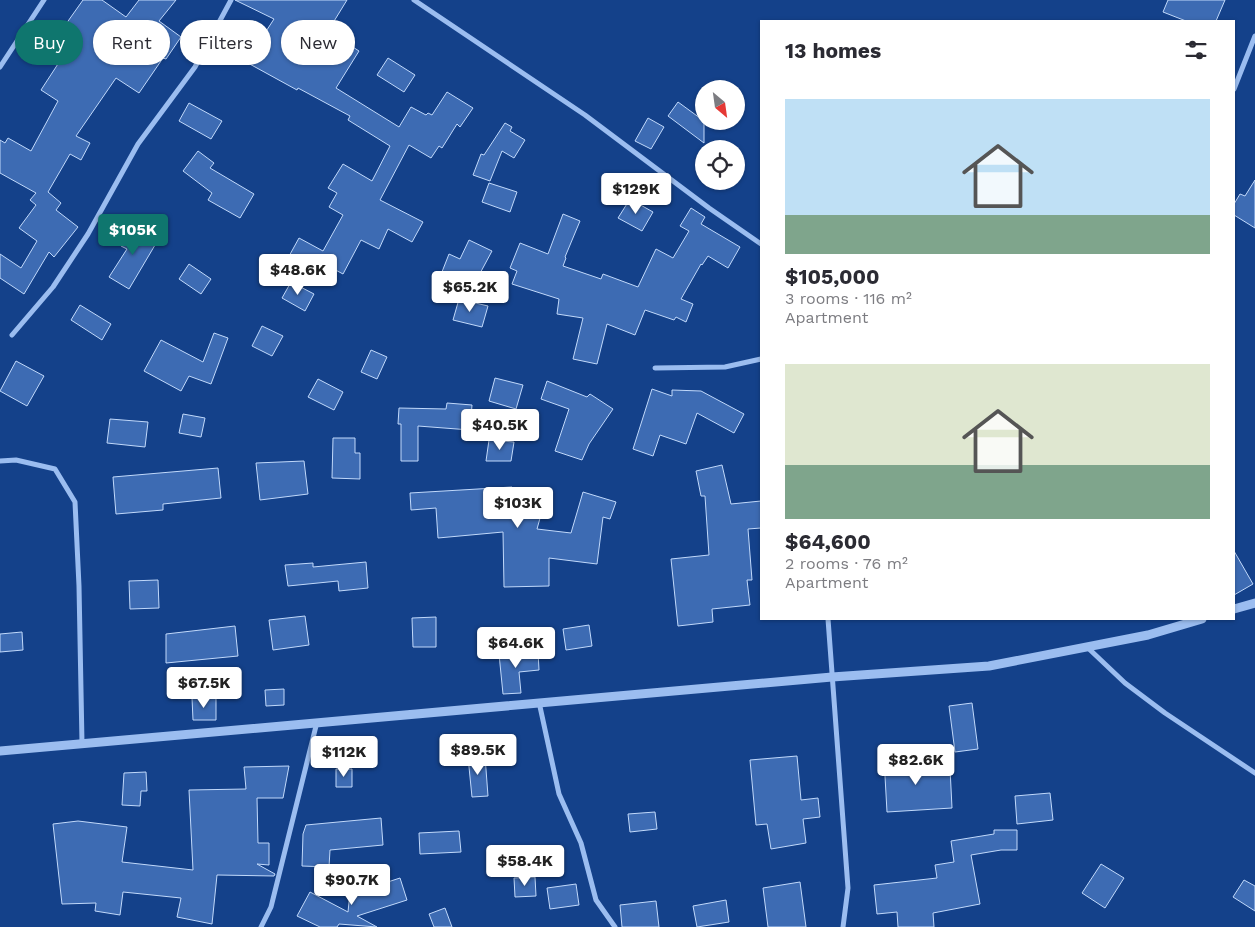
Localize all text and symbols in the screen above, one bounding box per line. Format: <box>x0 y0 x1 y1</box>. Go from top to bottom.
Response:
chip: Buy <box>15 20 83 65</box>
chip: Rent <box>93 20 170 65</box>
chip: Filters <box>180 20 271 65</box>
chip: New <box>281 20 355 65</box>
icon: filters <box>1182 36 1210 64</box>
text: 13 homes <box>785 38 881 63</box>
north arrow <box>695 80 745 130</box>
map controls <box>695 80 745 190</box>
icon: home <box>953 131 1043 221</box>
button: locate <box>695 140 745 190</box>
pin: $129K <box>601 172 671 215</box>
text: $129K <box>612 179 660 198</box>
pin: $105K <box>98 214 168 256</box>
text: $105K <box>109 220 157 239</box>
pin: $48.6K <box>257 254 339 296</box>
text: $48.6K <box>270 260 326 279</box>
text: $105,000 <box>785 264 880 289</box>
pin: $65.2K <box>429 270 511 313</box>
text: $65.2K <box>443 277 497 296</box>
text: 3 rooms · 116 m² <box>785 289 912 308</box>
text: Apartment <box>785 308 868 327</box>
icon: home <box>953 396 1043 486</box>
pin: $40.5K <box>459 408 541 451</box>
text: $40.5K <box>472 415 528 434</box>
pin: $103K <box>483 486 553 529</box>
text: $103K <box>494 493 542 512</box>
text: $64,600 <box>785 529 871 554</box>
text: 2 rooms · 76 m² <box>785 554 908 573</box>
text: Apartment <box>785 573 868 592</box>
pin: $64.6K <box>475 626 557 669</box>
text: $64.6K <box>488 633 544 652</box>
pin: $67.5K <box>163 666 245 709</box>
text: $67.5K <box>178 673 230 692</box>
pin: $89.5K <box>437 734 519 776</box>
pin: $112K <box>309 736 379 778</box>
text: $89.5K <box>450 740 506 759</box>
text: $112K <box>322 742 366 761</box>
pin: $82.6K <box>875 744 957 786</box>
text: $82.6K <box>888 750 944 769</box>
pin: $58.4K <box>484 844 566 887</box>
text: $58.4K <box>497 851 553 870</box>
pin: $90.7K <box>311 864 393 906</box>
text: $90.7K <box>325 870 379 889</box>

